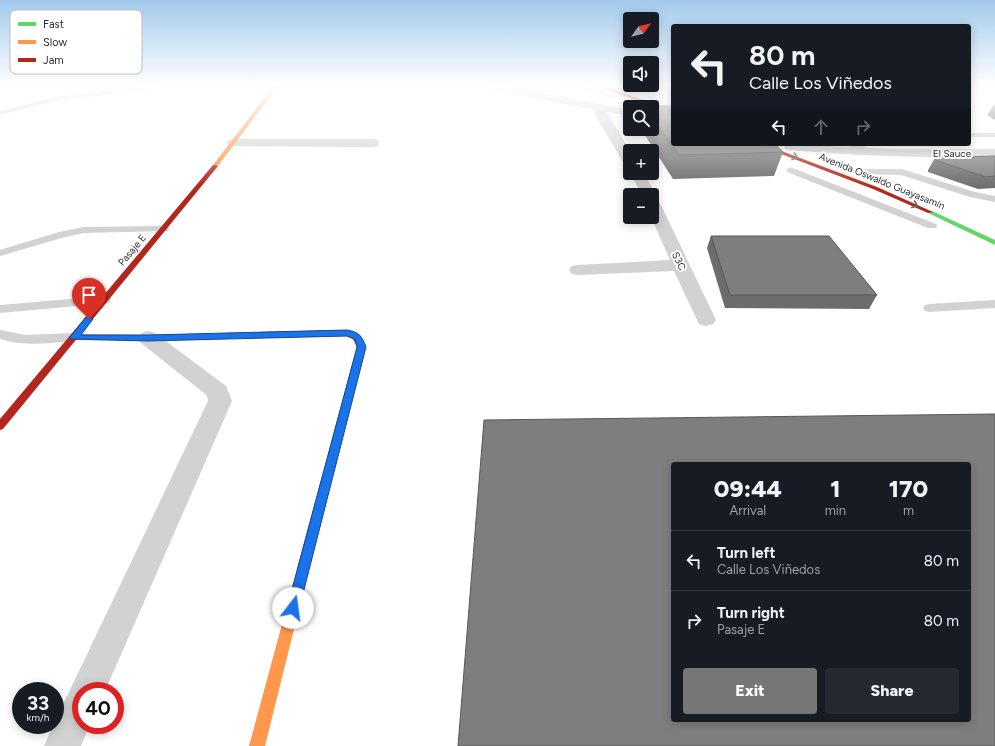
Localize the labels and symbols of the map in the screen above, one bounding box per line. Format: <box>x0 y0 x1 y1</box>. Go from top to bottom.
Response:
legend <box>10 10 142 74</box>
north arrow <box>623 12 659 48</box>
text: Fast <box>43 18 64 31</box>
text: Slow <box>43 36 67 49</box>
text: Jam <box>43 54 64 67</box>
street label: El Sauce <box>933 147 972 160</box>
street label: Avenida Oswaldo Guayasamín <box>817 150 947 212</box>
one-way arrow <box>791 153 798 161</box>
one-way arrow <box>912 201 919 209</box>
street label: Pasaje E <box>115 232 149 268</box>
street label: S3C <box>669 250 689 272</box>
pin <box>72 278 106 319</box>
position arrow <box>272 587 314 629</box>
speed limit sign: 40 <box>72 682 124 734</box>

